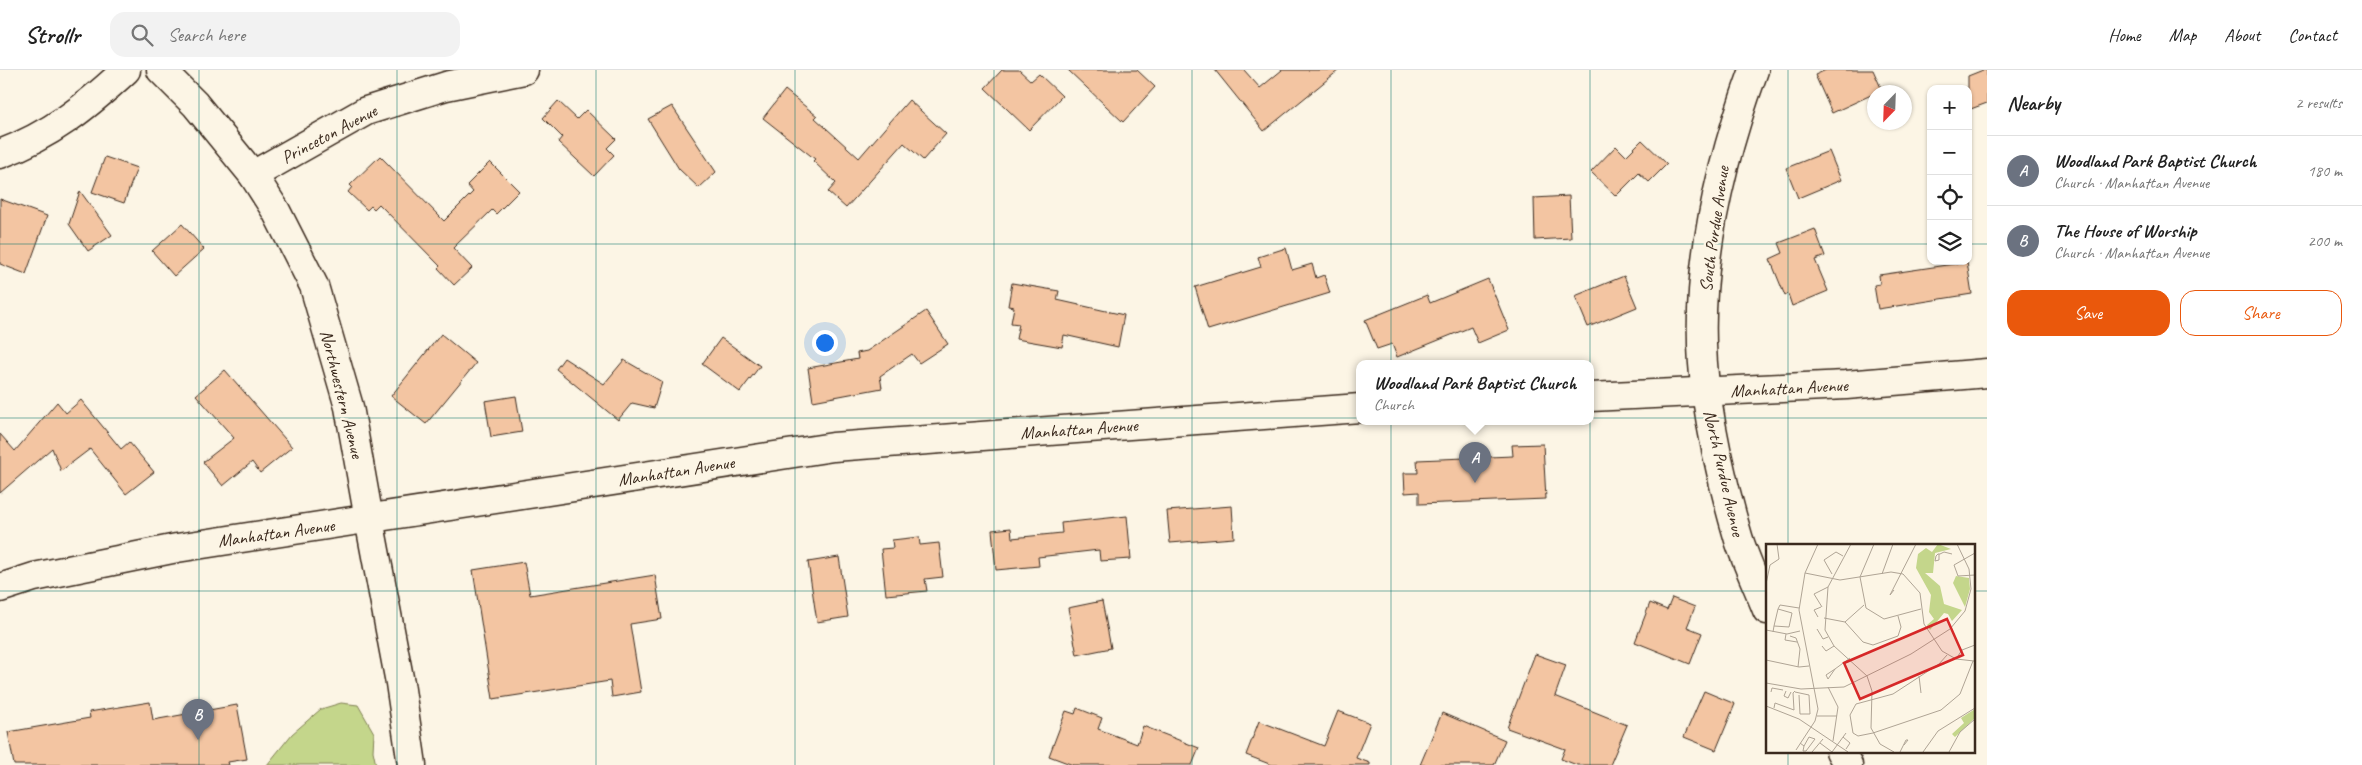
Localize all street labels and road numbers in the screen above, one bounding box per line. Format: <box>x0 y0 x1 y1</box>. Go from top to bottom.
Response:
street label: Princeton Avenue <box>277 99 382 168</box>
street label: South Purdue Avenue <box>1694 164 1734 293</box>
street label: Northwestern Avenue <box>315 328 369 461</box>
street label: Manhattan Avenue <box>1730 374 1849 402</box>
street label: North Purdue Avenue <box>1699 408 1749 539</box>
street label: Manhattan Avenue <box>1020 414 1140 444</box>
street label: Manhattan Avenue <box>616 451 737 491</box>
street label: Manhattan Avenue <box>216 514 337 552</box>

